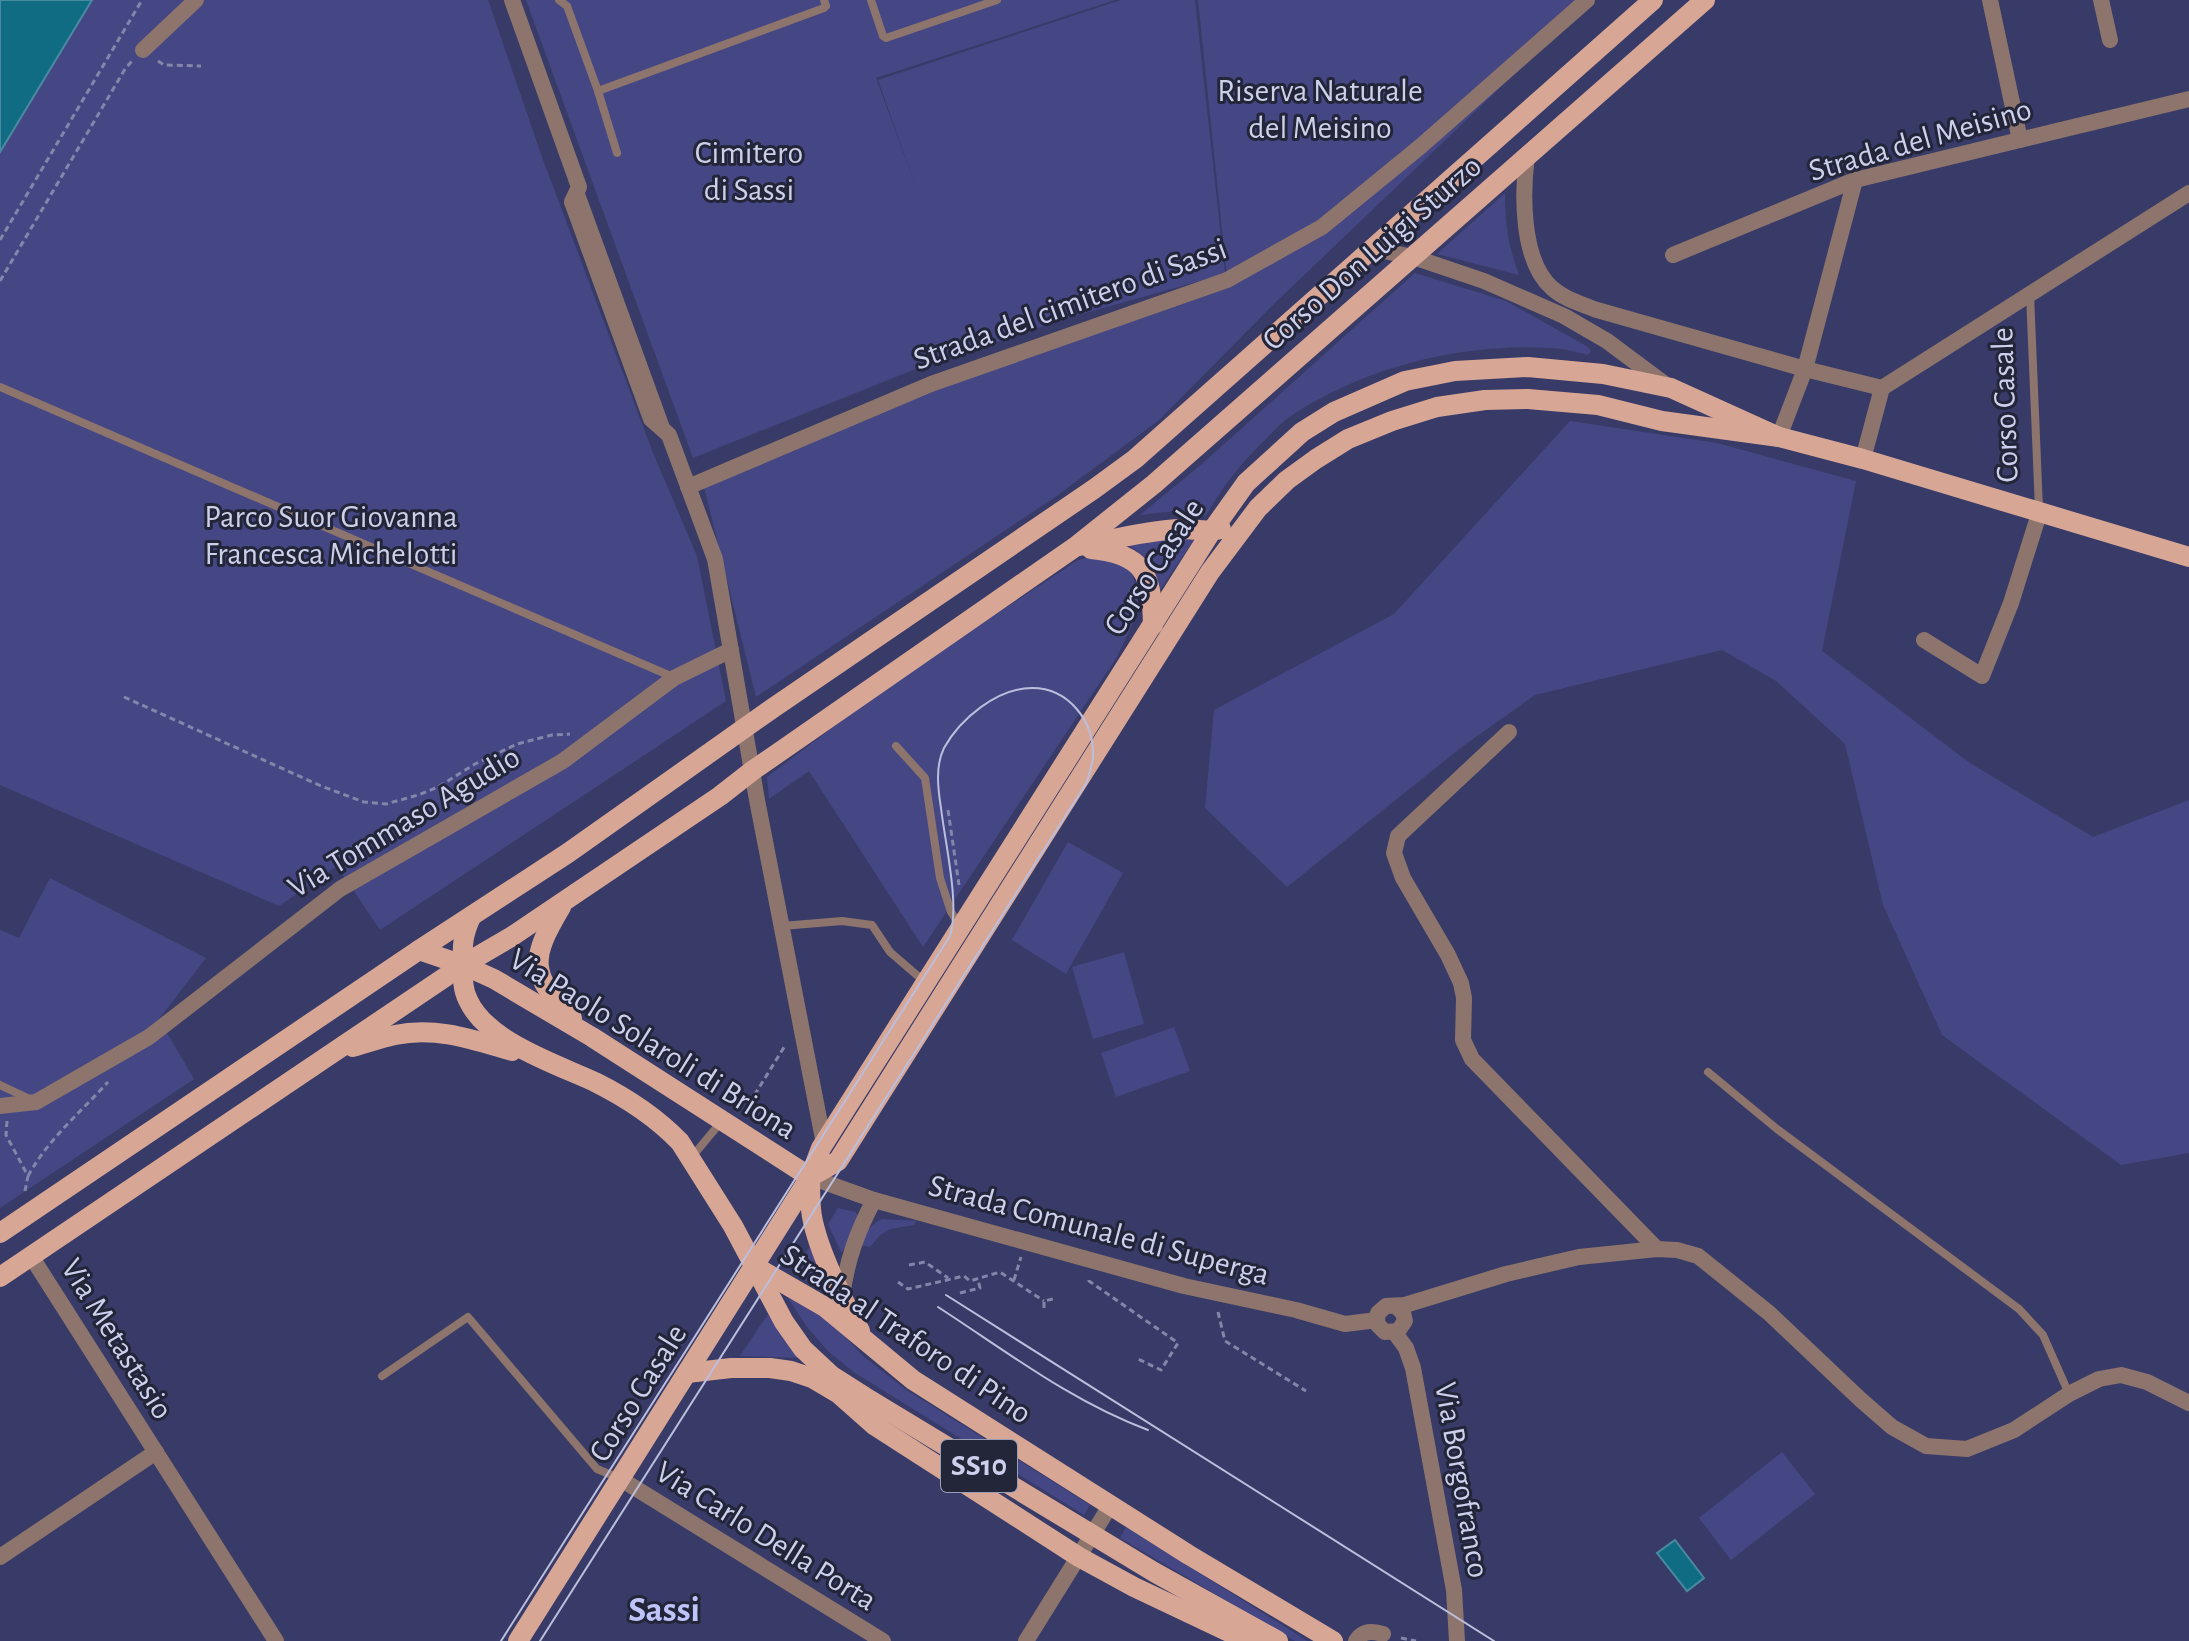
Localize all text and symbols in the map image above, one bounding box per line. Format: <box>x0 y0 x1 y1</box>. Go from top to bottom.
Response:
park label: Riserva Naturale del Meisino <box>1217 75 1423 144</box>
street label: Strada del Meisino <box>1805 93 2035 187</box>
park label: Cimitero di Sassi <box>695 137 803 206</box>
street label: Corso Don Luigi Sturzo <box>1256 150 1488 356</box>
street label: Strada del cimitero di Sassi <box>909 232 1231 376</box>
street label: Corso Casale <box>1986 327 2024 483</box>
street label: Corso Casale <box>1098 493 1210 641</box>
park label: Parco Suor Giovanna Francesca Michelotti <box>204 501 458 570</box>
street label: Via Tommaso Agudio <box>283 740 525 904</box>
street label: Via Paolo Solaroli di Briona <box>504 943 802 1145</box>
street label: Strada Comunale di Superga <box>925 1169 1273 1291</box>
street label: Strada al Traforo di Pino <box>775 1238 1037 1430</box>
street label: Via Metastasio <box>55 1253 179 1425</box>
street label: Corso Casale <box>583 1319 693 1467</box>
street label: Via Borgofranco <box>1429 1380 1495 1580</box>
road number: SS10 <box>941 1440 1017 1492</box>
street label: Via Carlo Della Porta <box>650 1455 882 1617</box>
district label: Sassi <box>628 1592 700 1628</box>

